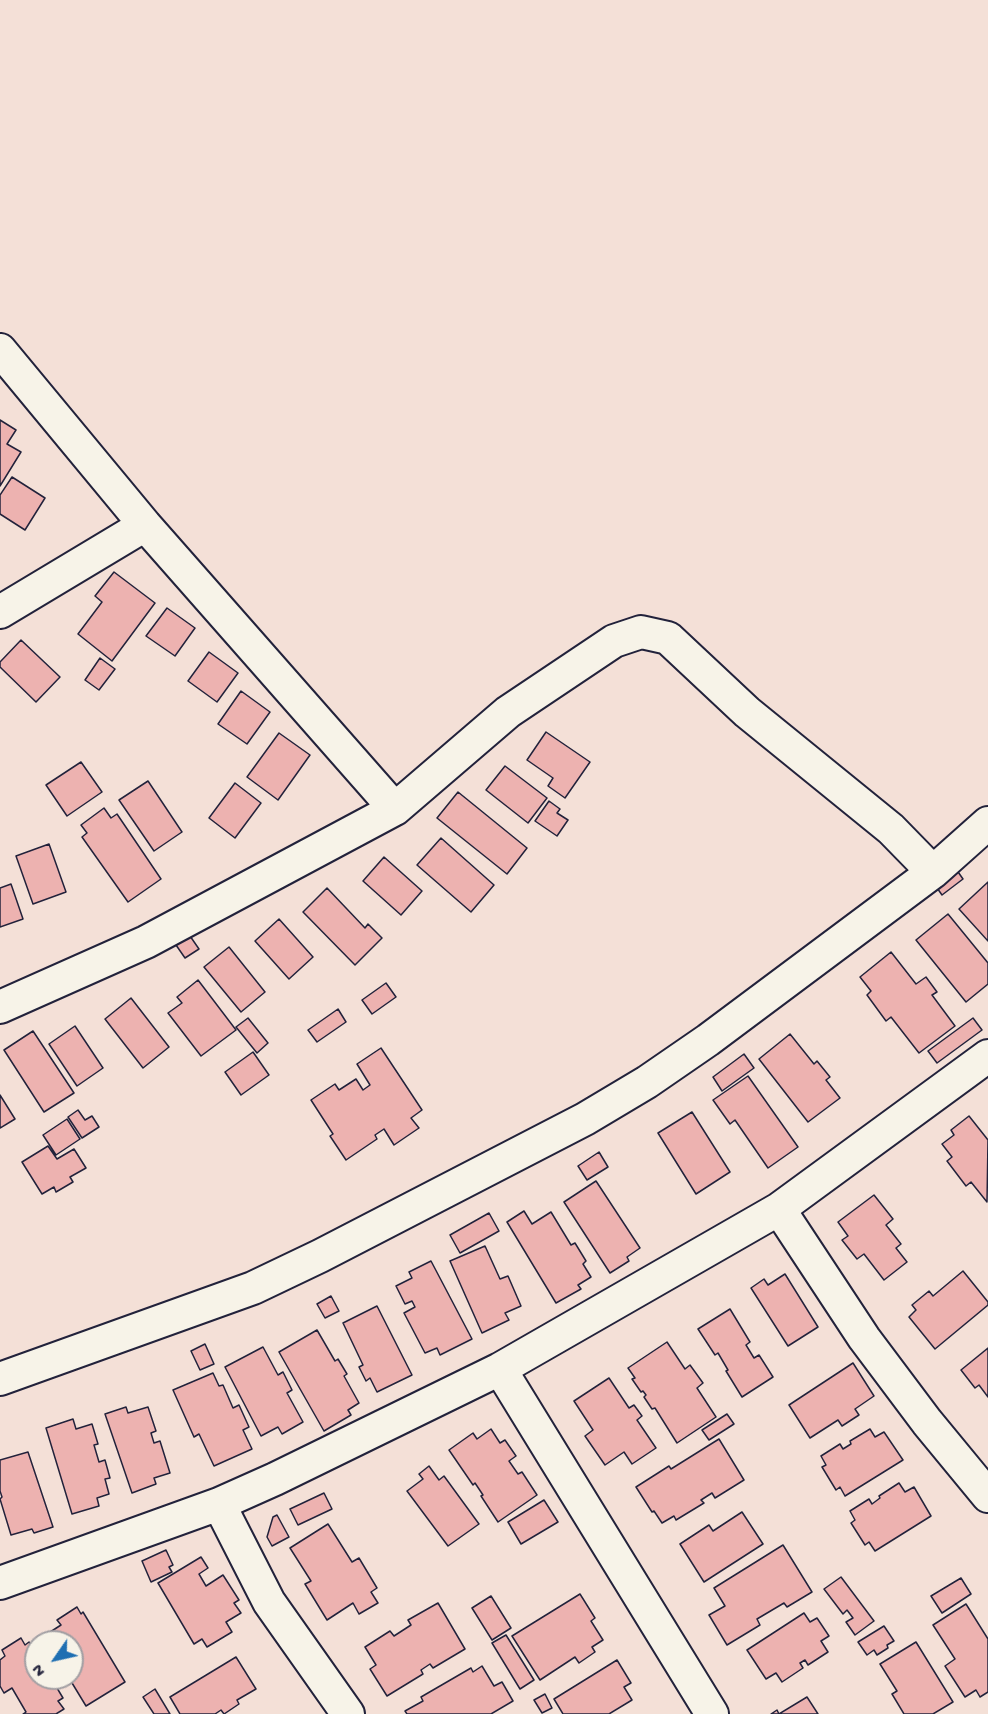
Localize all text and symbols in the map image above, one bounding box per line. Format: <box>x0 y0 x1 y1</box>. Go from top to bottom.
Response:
north arrow <box>24 1630 84 1690</box>
text: N <box>30 1660 51 1679</box>

